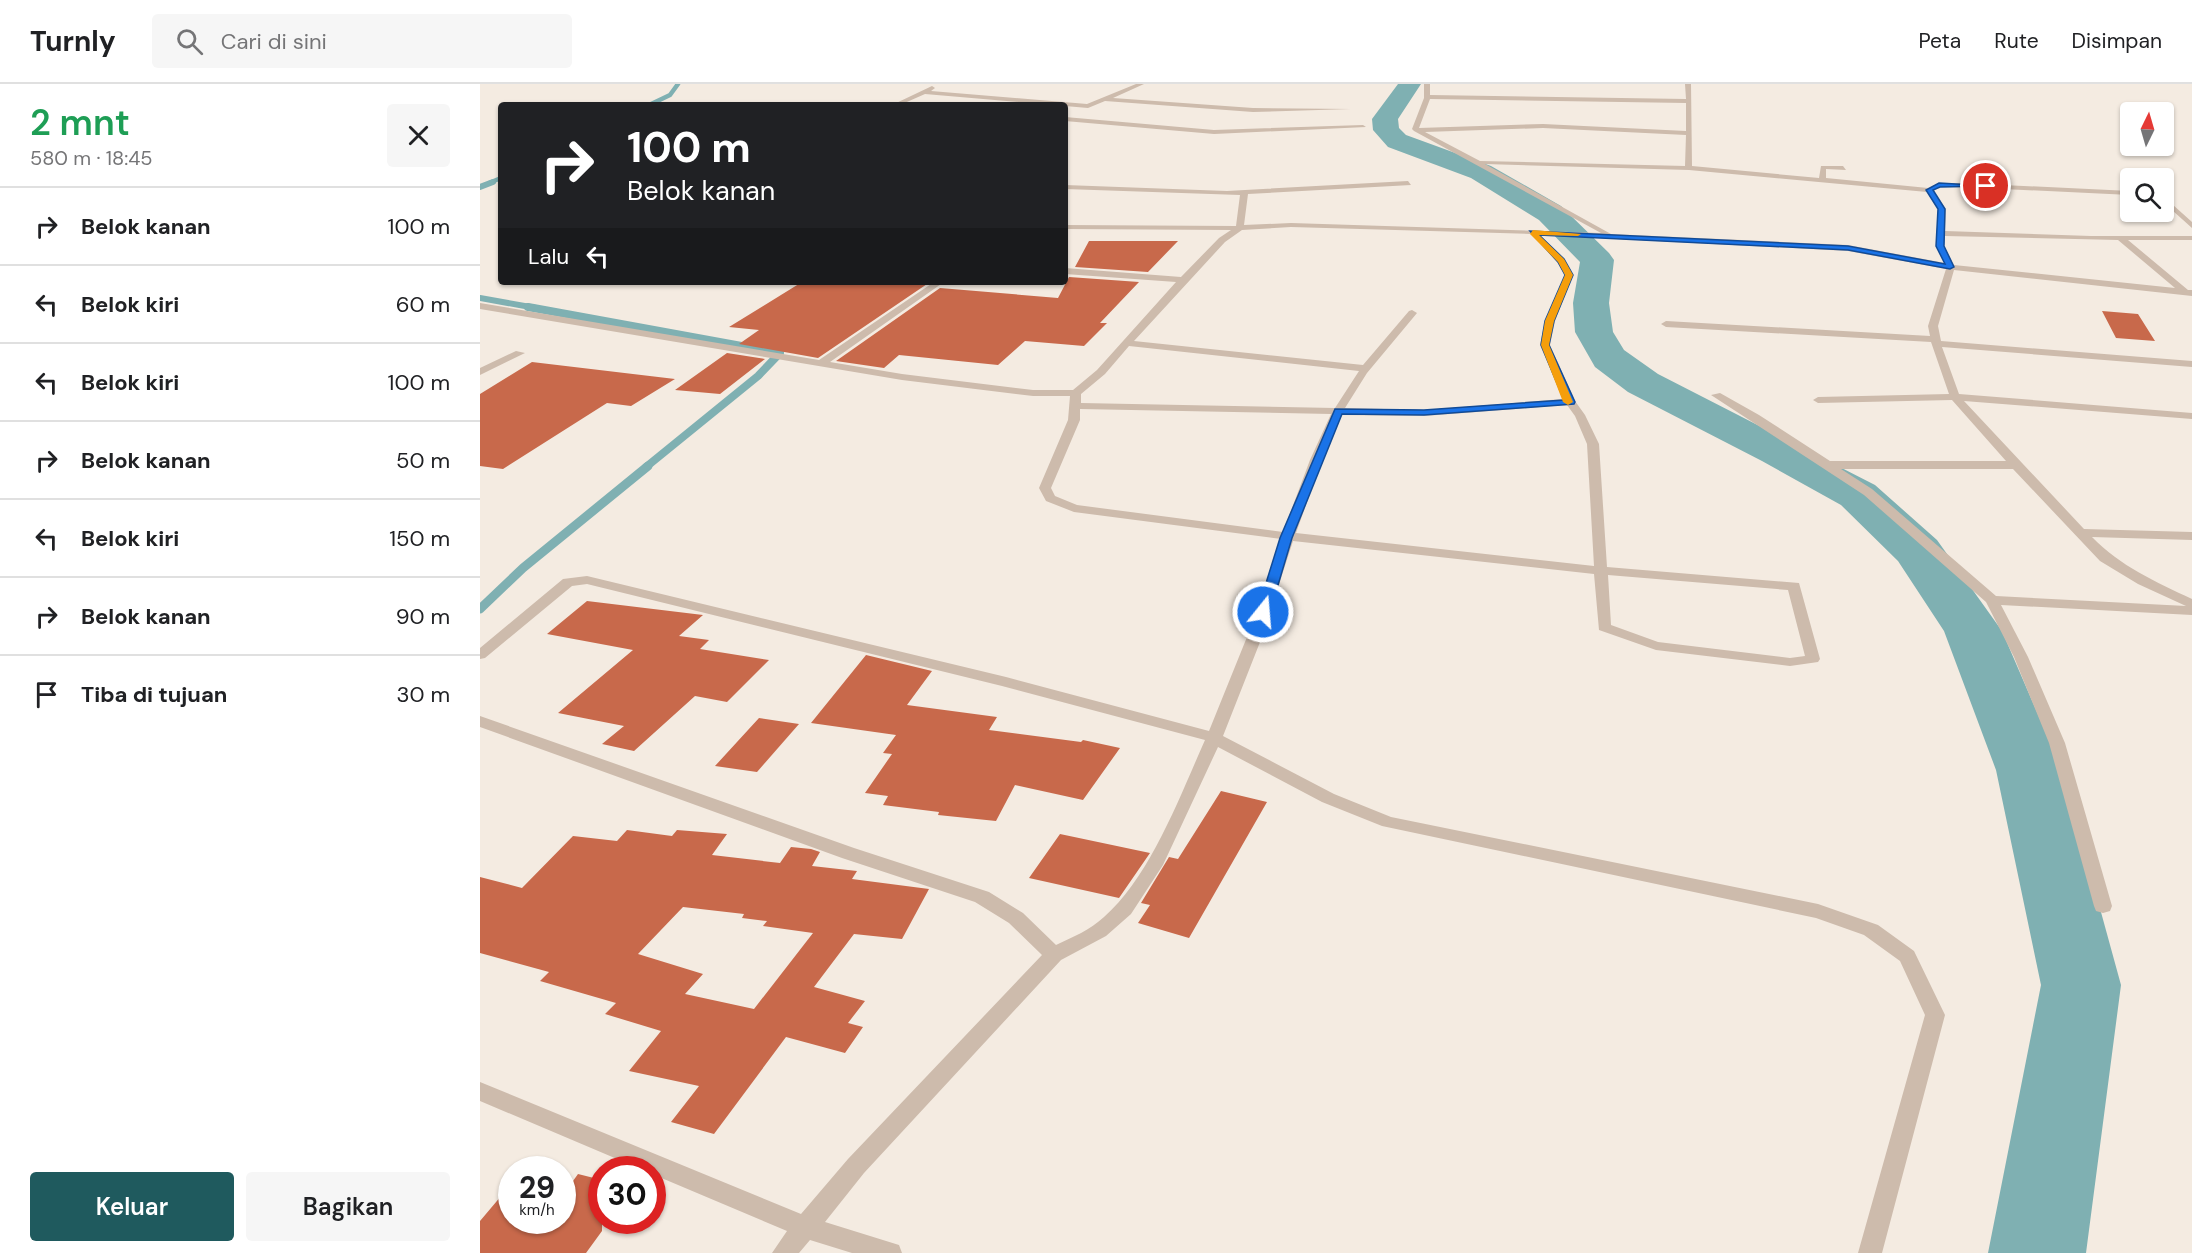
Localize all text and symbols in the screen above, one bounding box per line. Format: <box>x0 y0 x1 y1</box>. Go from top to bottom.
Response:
search box <box>152 14 572 68</box>
text: Turnly <box>30 23 116 60</box>
icon: search <box>173 25 206 58</box>
text: Cari di sini <box>221 27 327 56</box>
text: Peta <box>1918 27 1961 55</box>
text: Rute <box>1994 27 2039 55</box>
text: Disimpan <box>2072 27 2162 55</box>
text: 2 mnt <box>30 99 130 146</box>
north arrow <box>2120 102 2174 156</box>
map controls <box>2120 102 2174 222</box>
button: close <box>387 104 450 167</box>
text: 100 m <box>627 120 751 175</box>
icon: right <box>528 126 606 204</box>
text: 580 m · 18:45 <box>30 145 153 171</box>
pin <box>1960 160 2011 211</box>
button: search <box>2120 168 2174 222</box>
icon: arrive <box>1969 169 2002 202</box>
text: Belok kanan <box>627 173 775 208</box>
icon: right <box>30 210 63 243</box>
text: Belok kanan <box>81 212 211 241</box>
text: 100 m <box>388 212 450 241</box>
icon: left <box>581 240 614 273</box>
text: Lalu <box>528 242 569 271</box>
icon: left <box>30 288 63 321</box>
text: Belok kiri <box>81 290 179 319</box>
text: 60 m <box>396 290 450 319</box>
icon: left <box>30 366 63 399</box>
text: Belok kiri <box>81 368 179 397</box>
text: 100 m <box>388 368 450 397</box>
icon: right <box>30 444 63 477</box>
text: Belok kanan <box>81 446 211 475</box>
text: 50 m <box>396 446 450 475</box>
icon: left <box>30 522 63 555</box>
text: Belok kiri <box>81 524 179 553</box>
text: 150 m <box>389 524 450 553</box>
position arrow <box>1231 580 1295 644</box>
icon: right <box>30 600 63 633</box>
text: Belok kanan <box>81 602 211 631</box>
text: 90 m <box>396 602 450 631</box>
icon: arrive <box>30 678 63 711</box>
text: Tiba di tujuan <box>81 680 227 709</box>
text: 30 m <box>396 680 450 709</box>
speed limit sign: 30 <box>588 1156 666 1234</box>
text: 29 <box>519 1168 555 1207</box>
button: Keluar <box>30 1172 234 1241</box>
button: Bagikan <box>246 1172 450 1241</box>
text: km/h <box>519 1200 555 1220</box>

